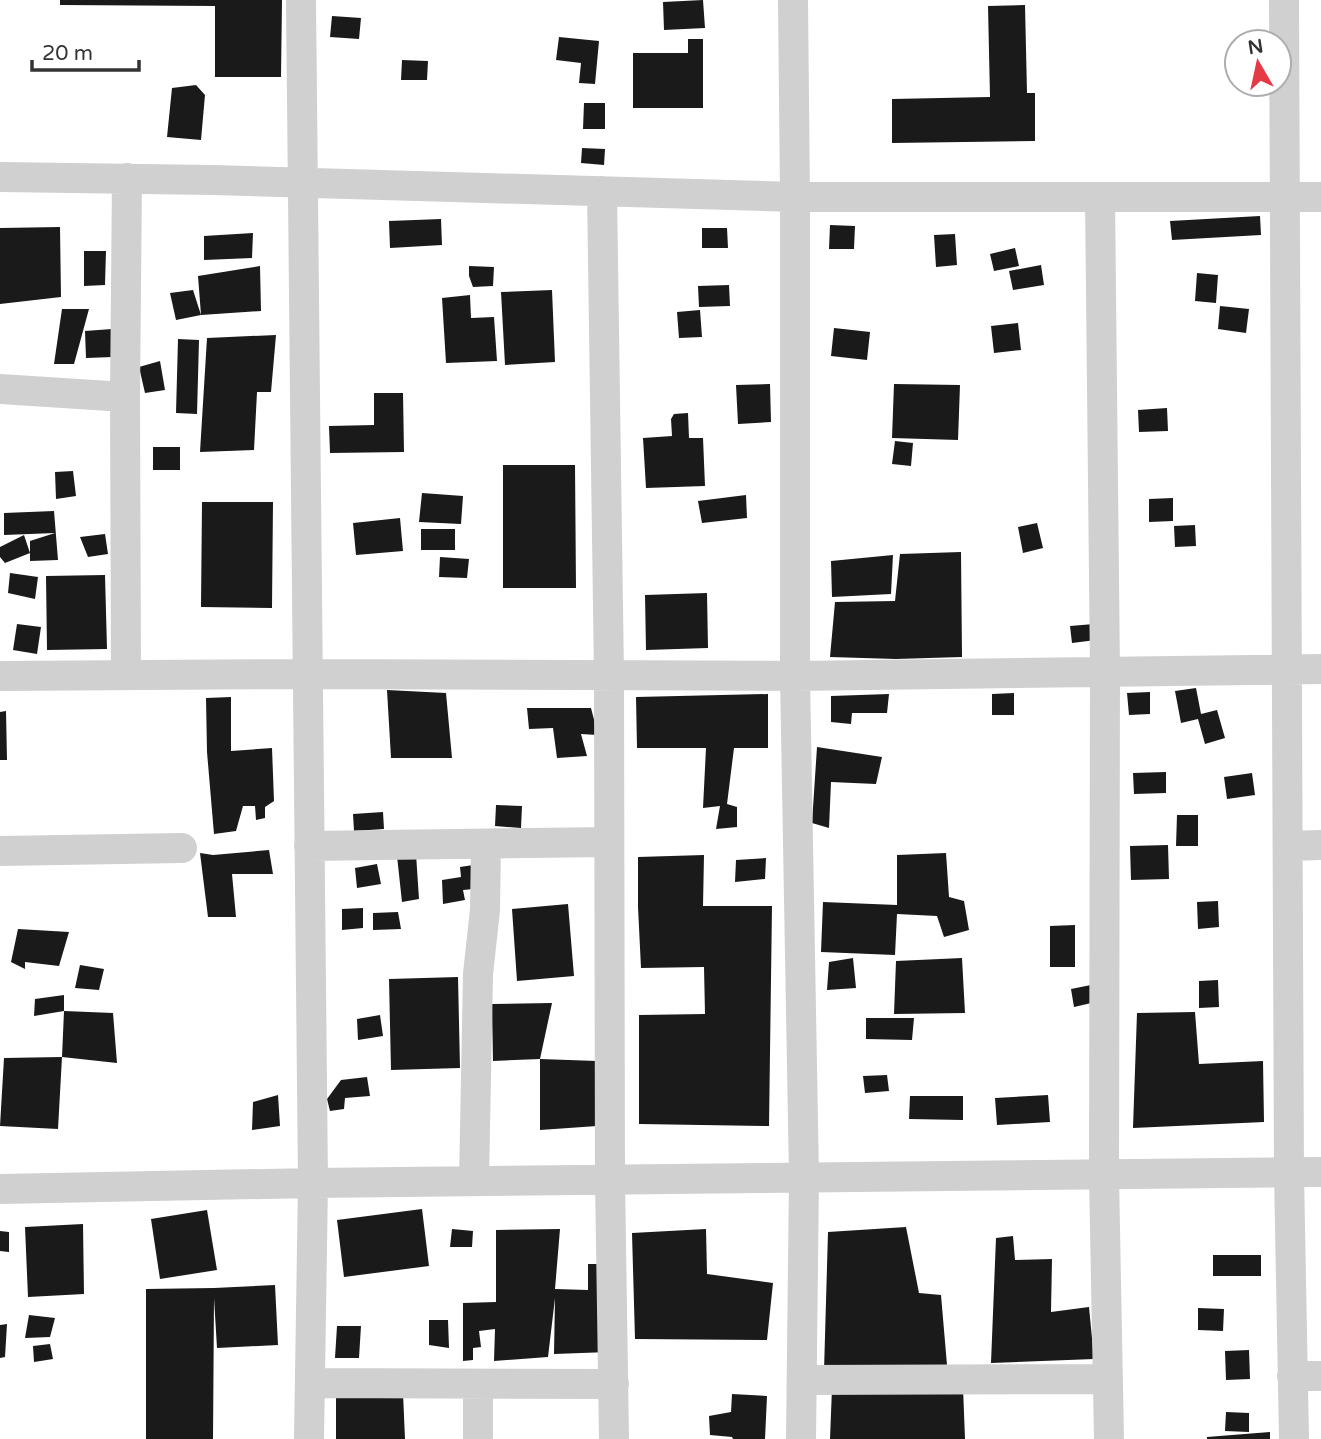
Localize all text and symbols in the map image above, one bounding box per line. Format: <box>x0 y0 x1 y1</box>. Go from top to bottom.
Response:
scale bar <box>32 28 138 72</box>
north arrow <box>1223 28 1293 98</box>
text: N <box>1246 35 1265 59</box>
text: 20 m <box>42 41 93 66</box>

